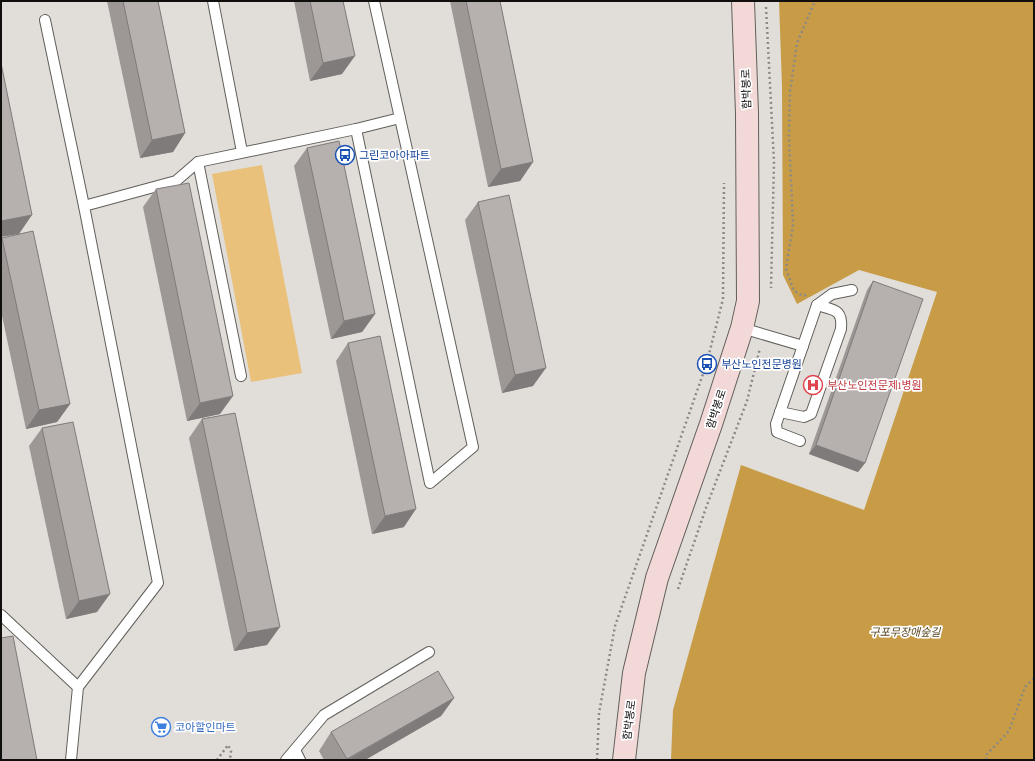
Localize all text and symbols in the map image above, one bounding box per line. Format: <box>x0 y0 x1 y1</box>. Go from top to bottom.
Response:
street label: 함박봉로 <box>739 69 753 109</box>
bus stop icon: 그린코아아파트 <box>334 144 356 166</box>
place label: 그린코아아파트 <box>359 149 430 161</box>
bus stop icon: 부산노인전문병원 <box>696 353 718 375</box>
place label: 부산노인전문병원 <box>721 358 802 370</box>
hospital icon: 부산노인전문제1병원 <box>802 374 824 396</box>
place label: 부산노인전문제1병원 <box>827 379 922 391</box>
street label: 함박봉로 <box>704 388 728 430</box>
park label: 구포무장애숲길 <box>870 626 941 638</box>
street label: 함박봉로 <box>621 699 637 741</box>
supermarket icon: 코아할인마트 <box>150 716 172 738</box>
place label: 코아할인마트 <box>175 721 236 733</box>

